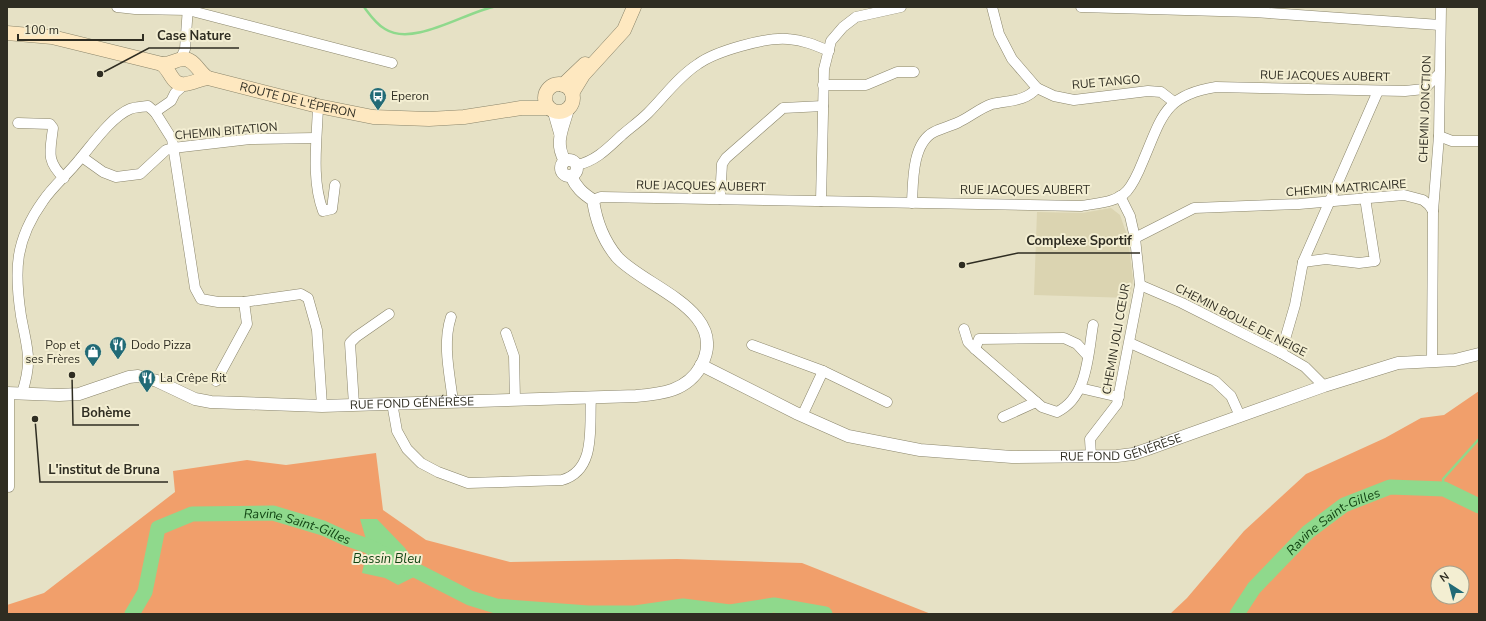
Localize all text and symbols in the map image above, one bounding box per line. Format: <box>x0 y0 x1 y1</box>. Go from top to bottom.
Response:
scale bar <box>18 16 143 42</box>
text: 100 m <box>24 22 59 38</box>
callout: Case Nature <box>149 23 239 48</box>
text: Case Nature <box>157 27 231 45</box>
street label: CHEMIN JONCTION <box>1415 55 1435 163</box>
street label: RUE JACQUES AUBERT <box>1260 67 1391 85</box>
street label: RUE TANGO <box>1071 71 1141 93</box>
street label: ROUTE DE L'ÉPERON <box>238 78 357 121</box>
bus stop icon: Eperon <box>368 86 388 111</box>
place label: Eperon <box>391 88 429 104</box>
street label: CHEMIN BITATION <box>174 119 278 143</box>
street label: CHEMIN MATRICAIRE <box>1285 176 1407 200</box>
street label: RUE JACQUES AUBERT <box>636 177 767 195</box>
street label: RUE JACQUES AUBERT <box>960 182 1091 198</box>
callout: Complexe Sportif <box>1018 228 1140 253</box>
text: Complexe Sportif <box>1026 232 1132 250</box>
street label: CHEMIN BOULE DE NEIGE <box>1172 280 1310 360</box>
street label: CHEMIN JOLI CŒUR <box>1098 282 1134 396</box>
restaurant icon: Dodo Pizza <box>108 335 128 360</box>
place label: Pop et ses Frères <box>26 337 81 367</box>
place label: Dodo Pizza <box>131 337 191 353</box>
shop icon: Pop et ses Frères <box>83 342 103 367</box>
restaurant icon: La Crêpe Rit <box>137 368 157 393</box>
place label: La Crêpe Rit <box>160 370 227 386</box>
street label: RUE FOND GÉNÉRÈSE <box>350 393 474 413</box>
callout: Bohème <box>73 400 139 425</box>
text: Bohème <box>81 404 131 422</box>
street label: RUE FOND GÉNÉRÈSE <box>1060 430 1184 465</box>
callout: L'institut de Bruna <box>40 457 168 482</box>
text: L'institut de Bruna <box>48 461 160 479</box>
water label: Ravine Saint-Gilles <box>1282 484 1383 560</box>
water label: Ravine Saint-Gilles <box>244 505 353 549</box>
water label: Bassin Bleu <box>353 550 421 568</box>
north arrow <box>1430 565 1470 605</box>
text: N <box>1437 569 1452 586</box>

